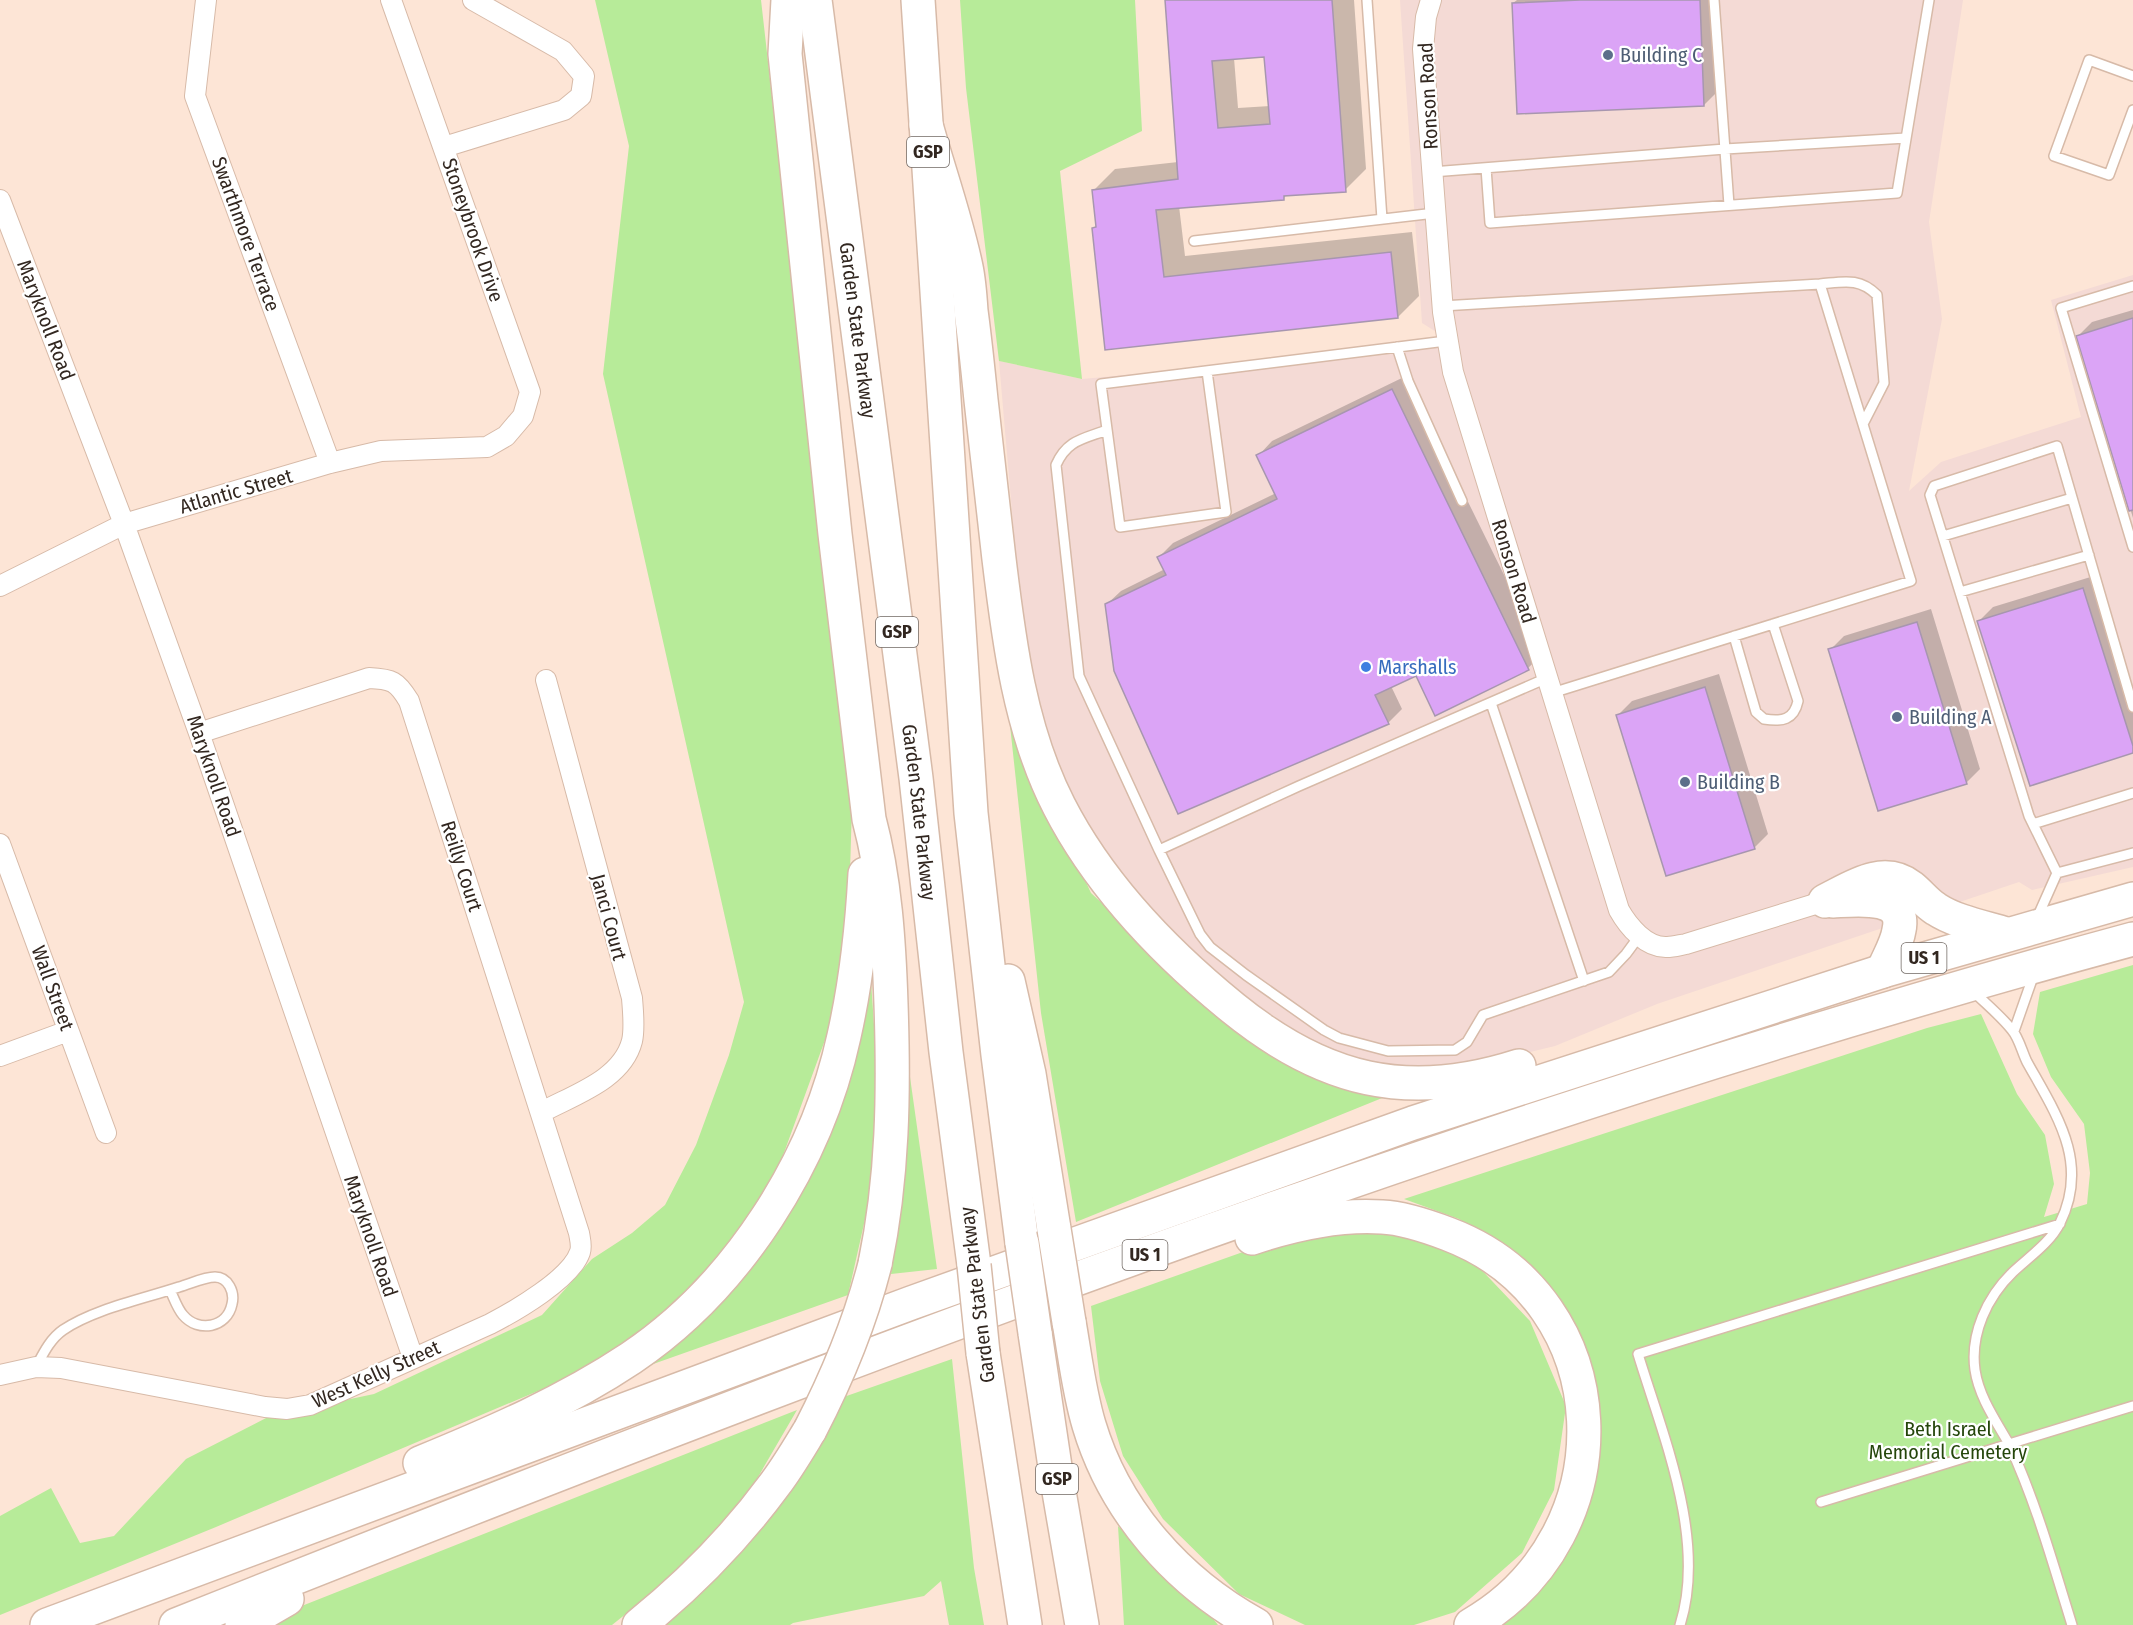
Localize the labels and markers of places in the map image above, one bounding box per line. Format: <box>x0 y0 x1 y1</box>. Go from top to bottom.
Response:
place label: Building C <box>1620 43 1702 67</box>
marker: Building C <box>1601 48 1615 62</box>
place label: Marshalls <box>1378 655 1457 679</box>
marker: Marshalls <box>1359 660 1373 674</box>
place label: Building A <box>1909 705 1992 729</box>
marker: Building A <box>1890 710 1904 724</box>
place label: Building B <box>1697 770 1780 794</box>
marker: Building B <box>1678 775 1692 789</box>

